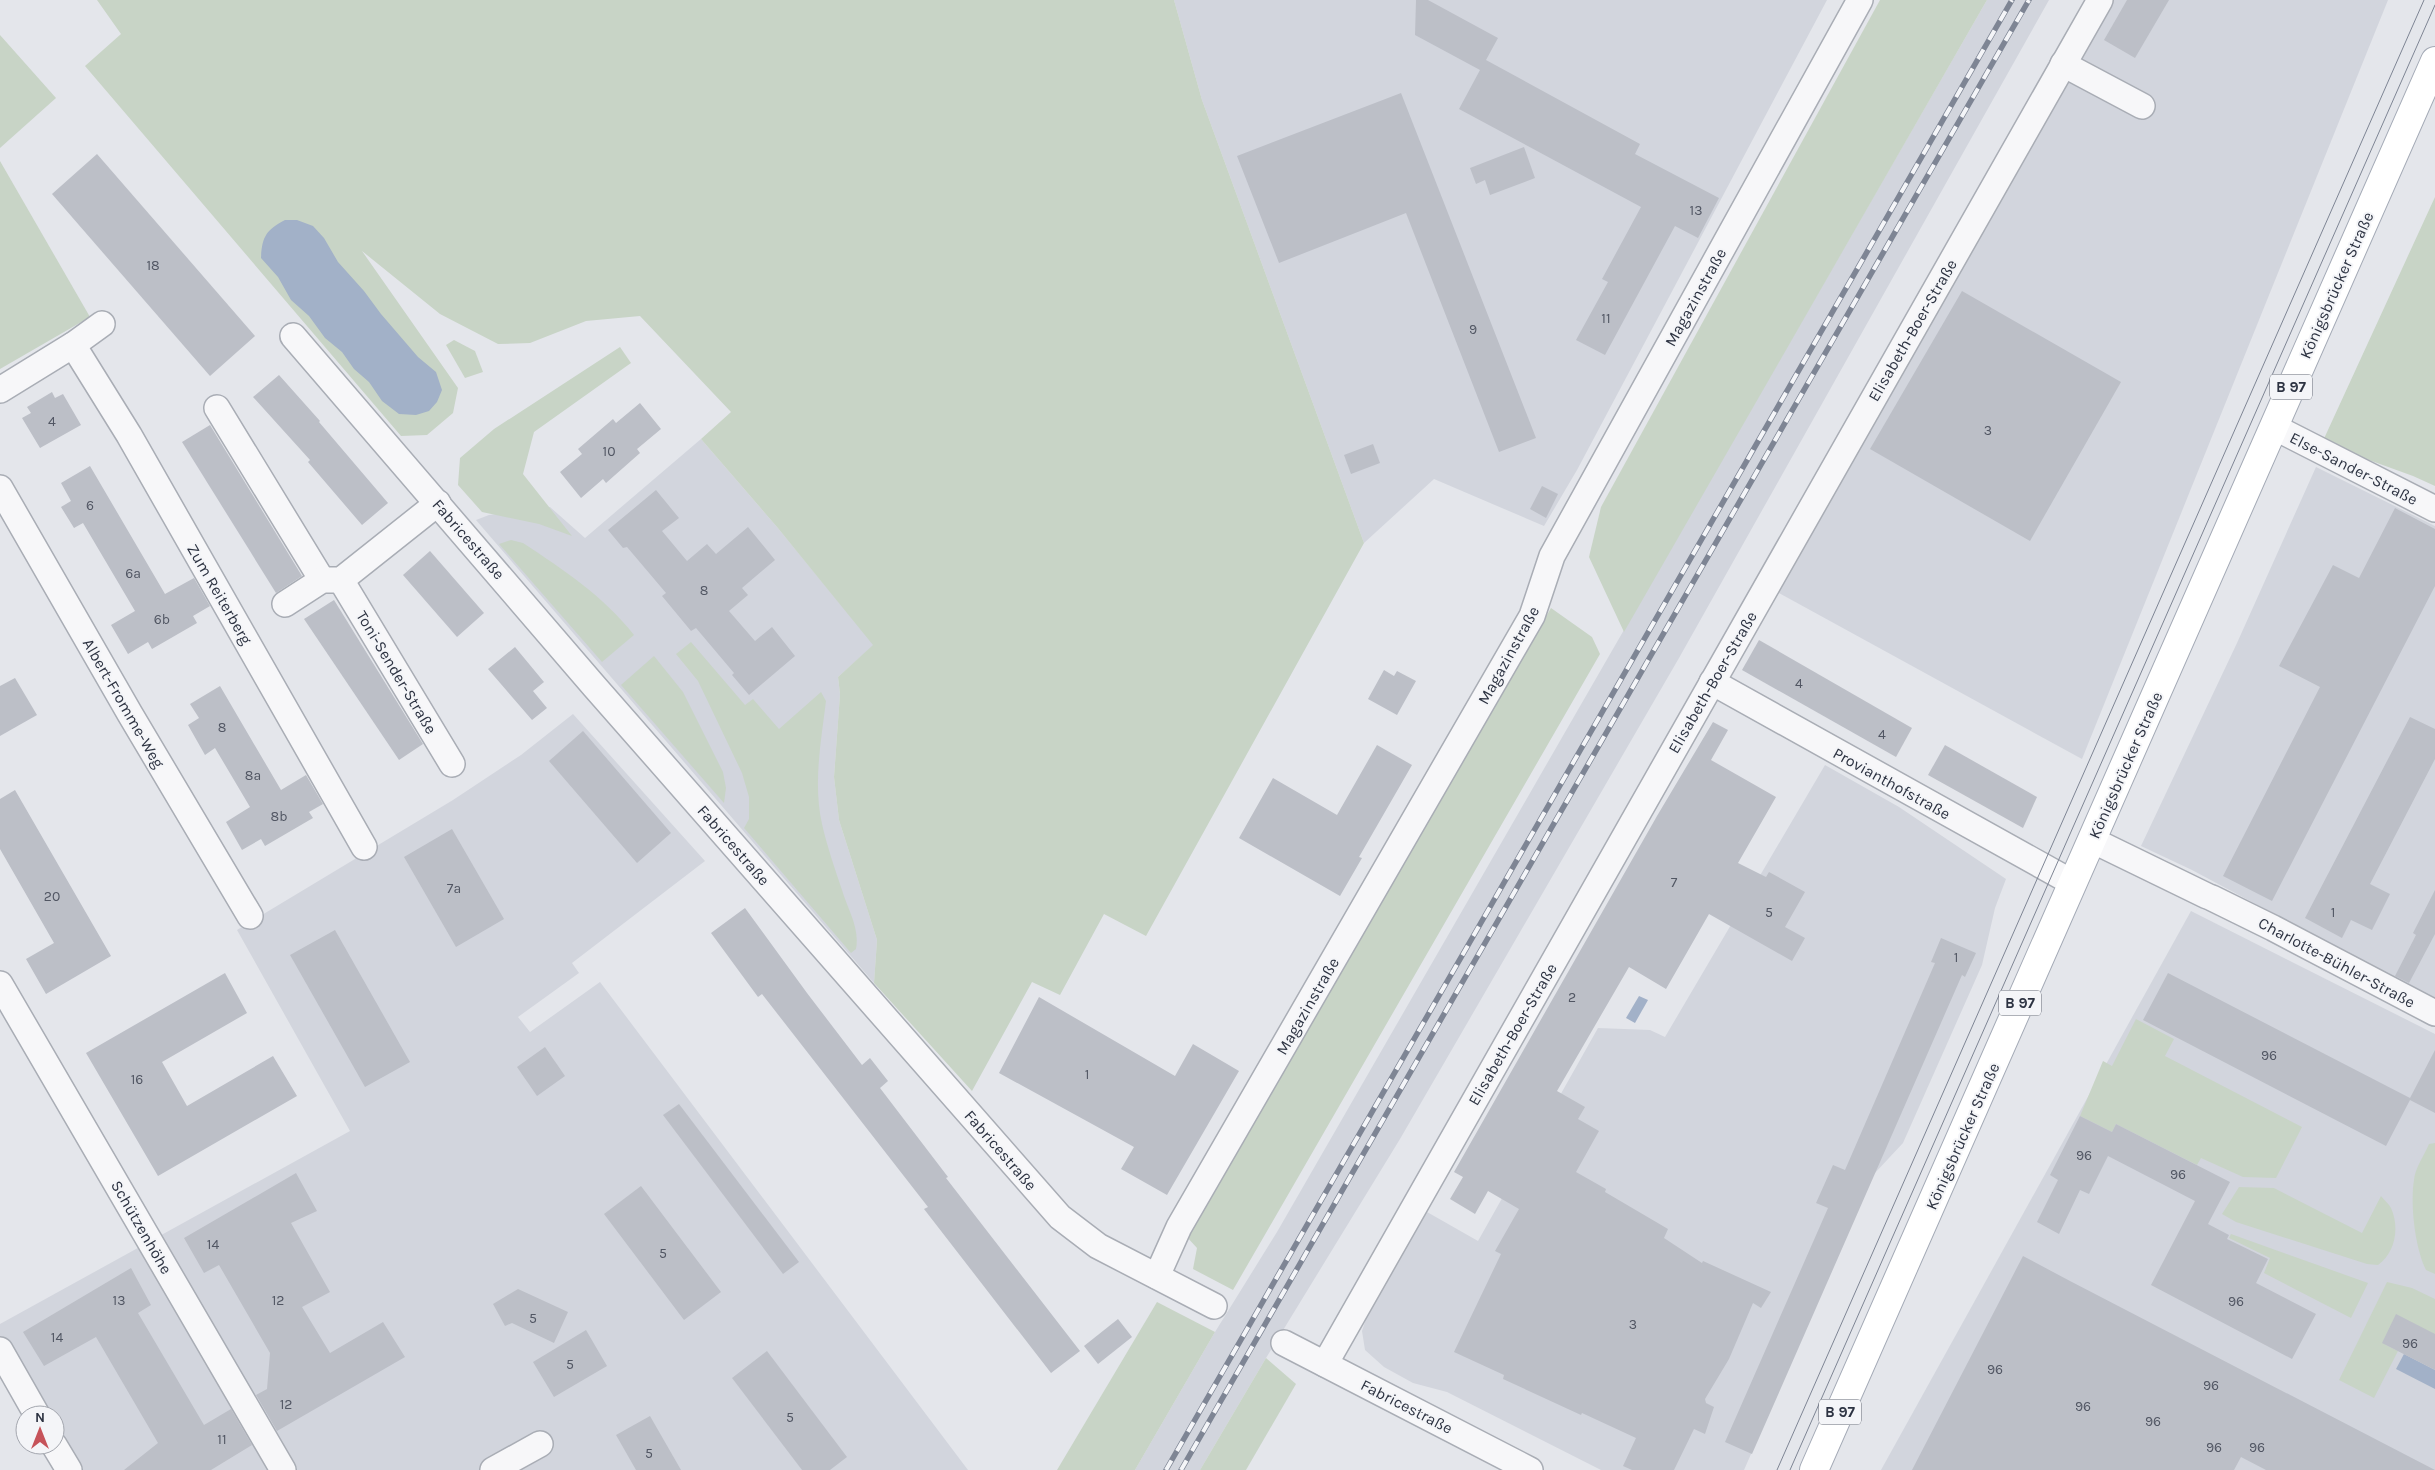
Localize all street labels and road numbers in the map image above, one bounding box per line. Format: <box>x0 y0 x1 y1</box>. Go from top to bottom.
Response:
street label: Königsbrücker Straße <box>2296 209 2377 362</box>
street label: Magazinstraße <box>1661 245 1730 350</box>
street label: Elisabeth-Boer-Straße <box>1864 256 1961 405</box>
road number: B 97 <box>2270 374 2312 400</box>
street label: Else-Sander-Straße <box>2287 428 2421 509</box>
street label: Fabricestraße <box>429 495 509 583</box>
street label: Zum Reiterberg <box>183 541 256 648</box>
street label: Magazinstraße <box>1474 603 1543 708</box>
street label: Toni-Sender-Straße <box>352 607 441 737</box>
street label: Elisabeth-Boer-Straße <box>1664 608 1761 757</box>
street label: Albert-Fromme-Weg <box>79 635 168 771</box>
street label: Königsbrücker Straße <box>2085 689 2166 842</box>
street label: Provianthofstraße <box>1830 743 1954 824</box>
street label: Fabricestraße <box>694 801 774 889</box>
street label: Charlotte-Bühler-Straße <box>2255 913 2418 1012</box>
street label: Magazinstraße <box>1272 954 1343 1058</box>
street label: Elisabeth-Boer-Straße <box>1464 960 1561 1109</box>
road number: B 97 <box>1999 990 2041 1016</box>
street label: Königsbrücker Straße <box>1922 1060 2003 1213</box>
street label: Fabricestraße <box>961 1106 1041 1194</box>
street label: Schützenhöhe <box>107 1177 176 1277</box>
street label: Fabricestraße <box>1358 1375 1456 1438</box>
road number: B 97 <box>1819 1400 1861 1424</box>

